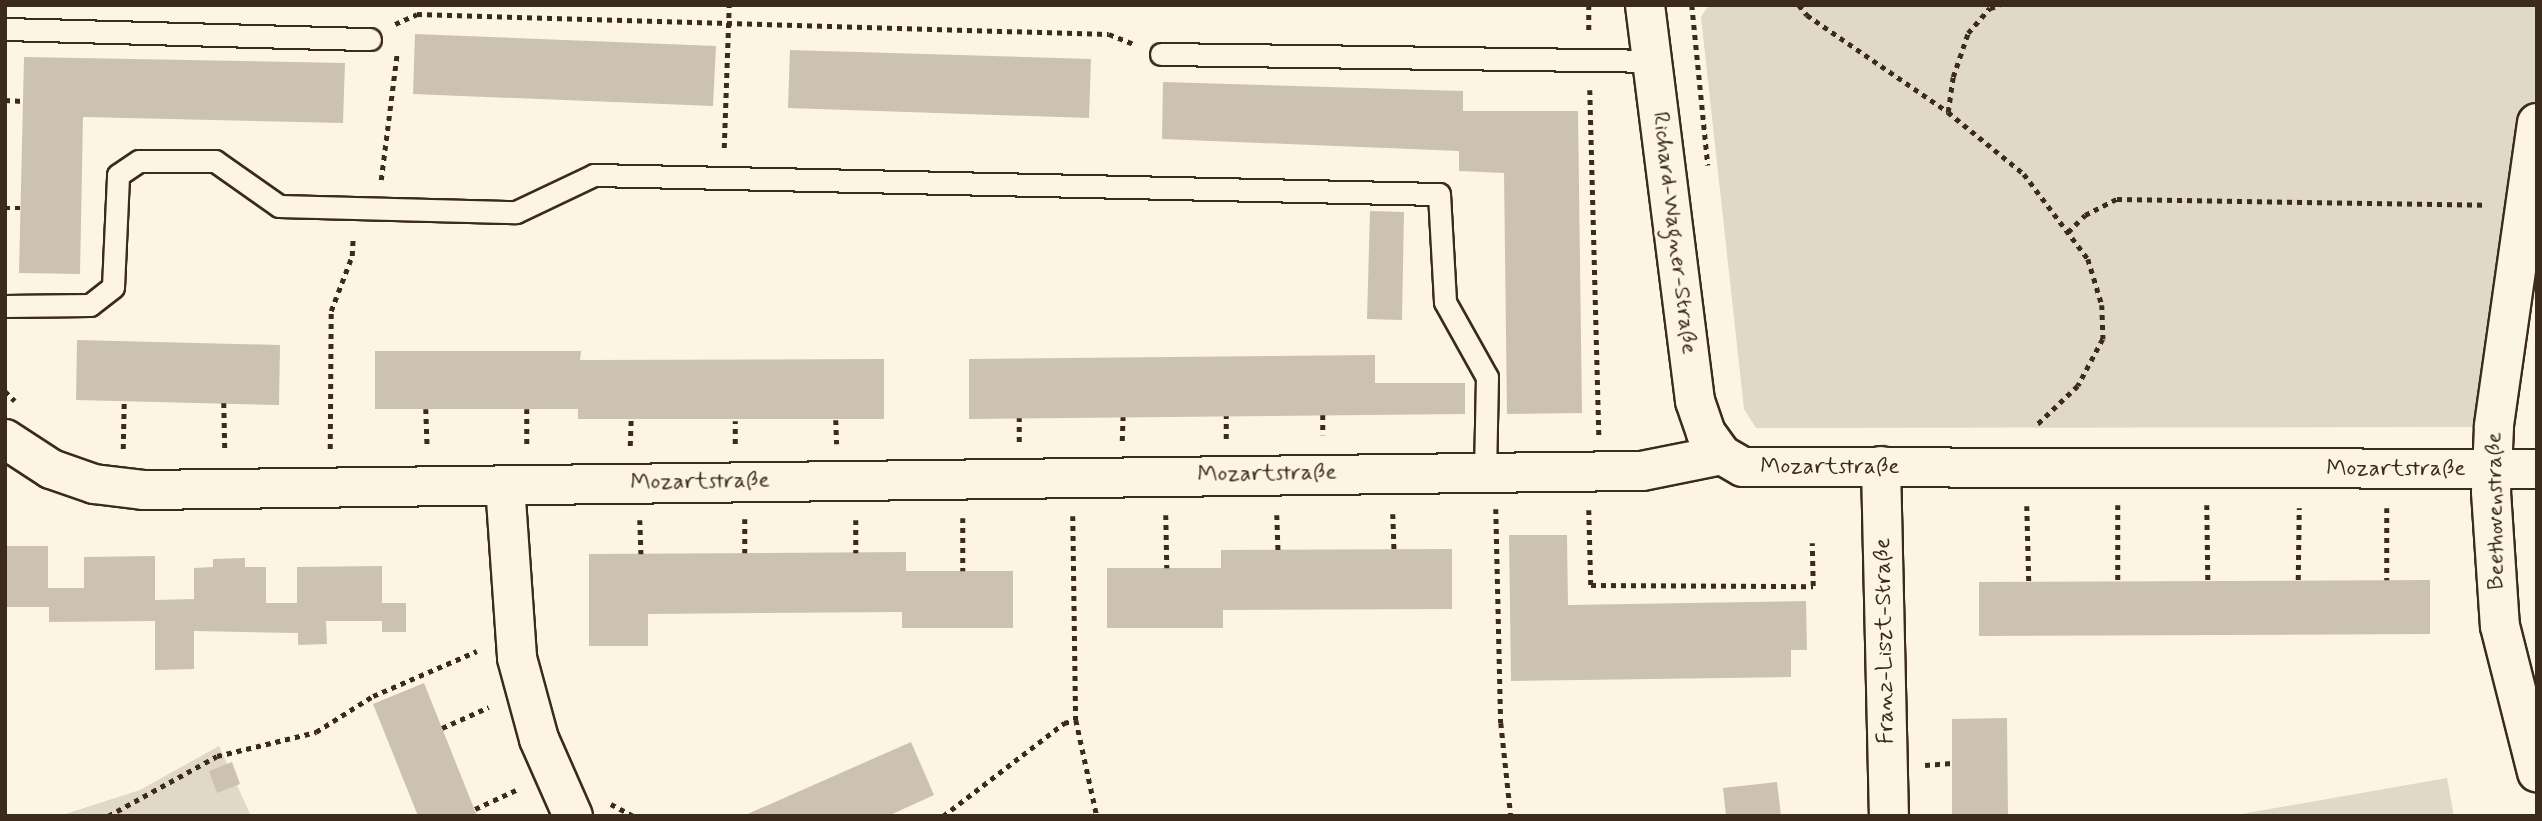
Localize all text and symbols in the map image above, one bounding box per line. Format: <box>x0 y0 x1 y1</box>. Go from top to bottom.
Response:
street label: Richard-Wagner-Straße <box>1645 110 1703 356</box>
street label: Beethovenstraße <box>2481 432 2511 590</box>
street label: Mozartstraße <box>1760 453 1900 481</box>
street label: Mozartstraße <box>2326 455 2466 483</box>
street label: Mozartstraße <box>1197 459 1337 489</box>
street label: Mozartstraße <box>630 467 770 497</box>
street label: Franz-Liszt-Straße <box>1869 538 1901 744</box>

